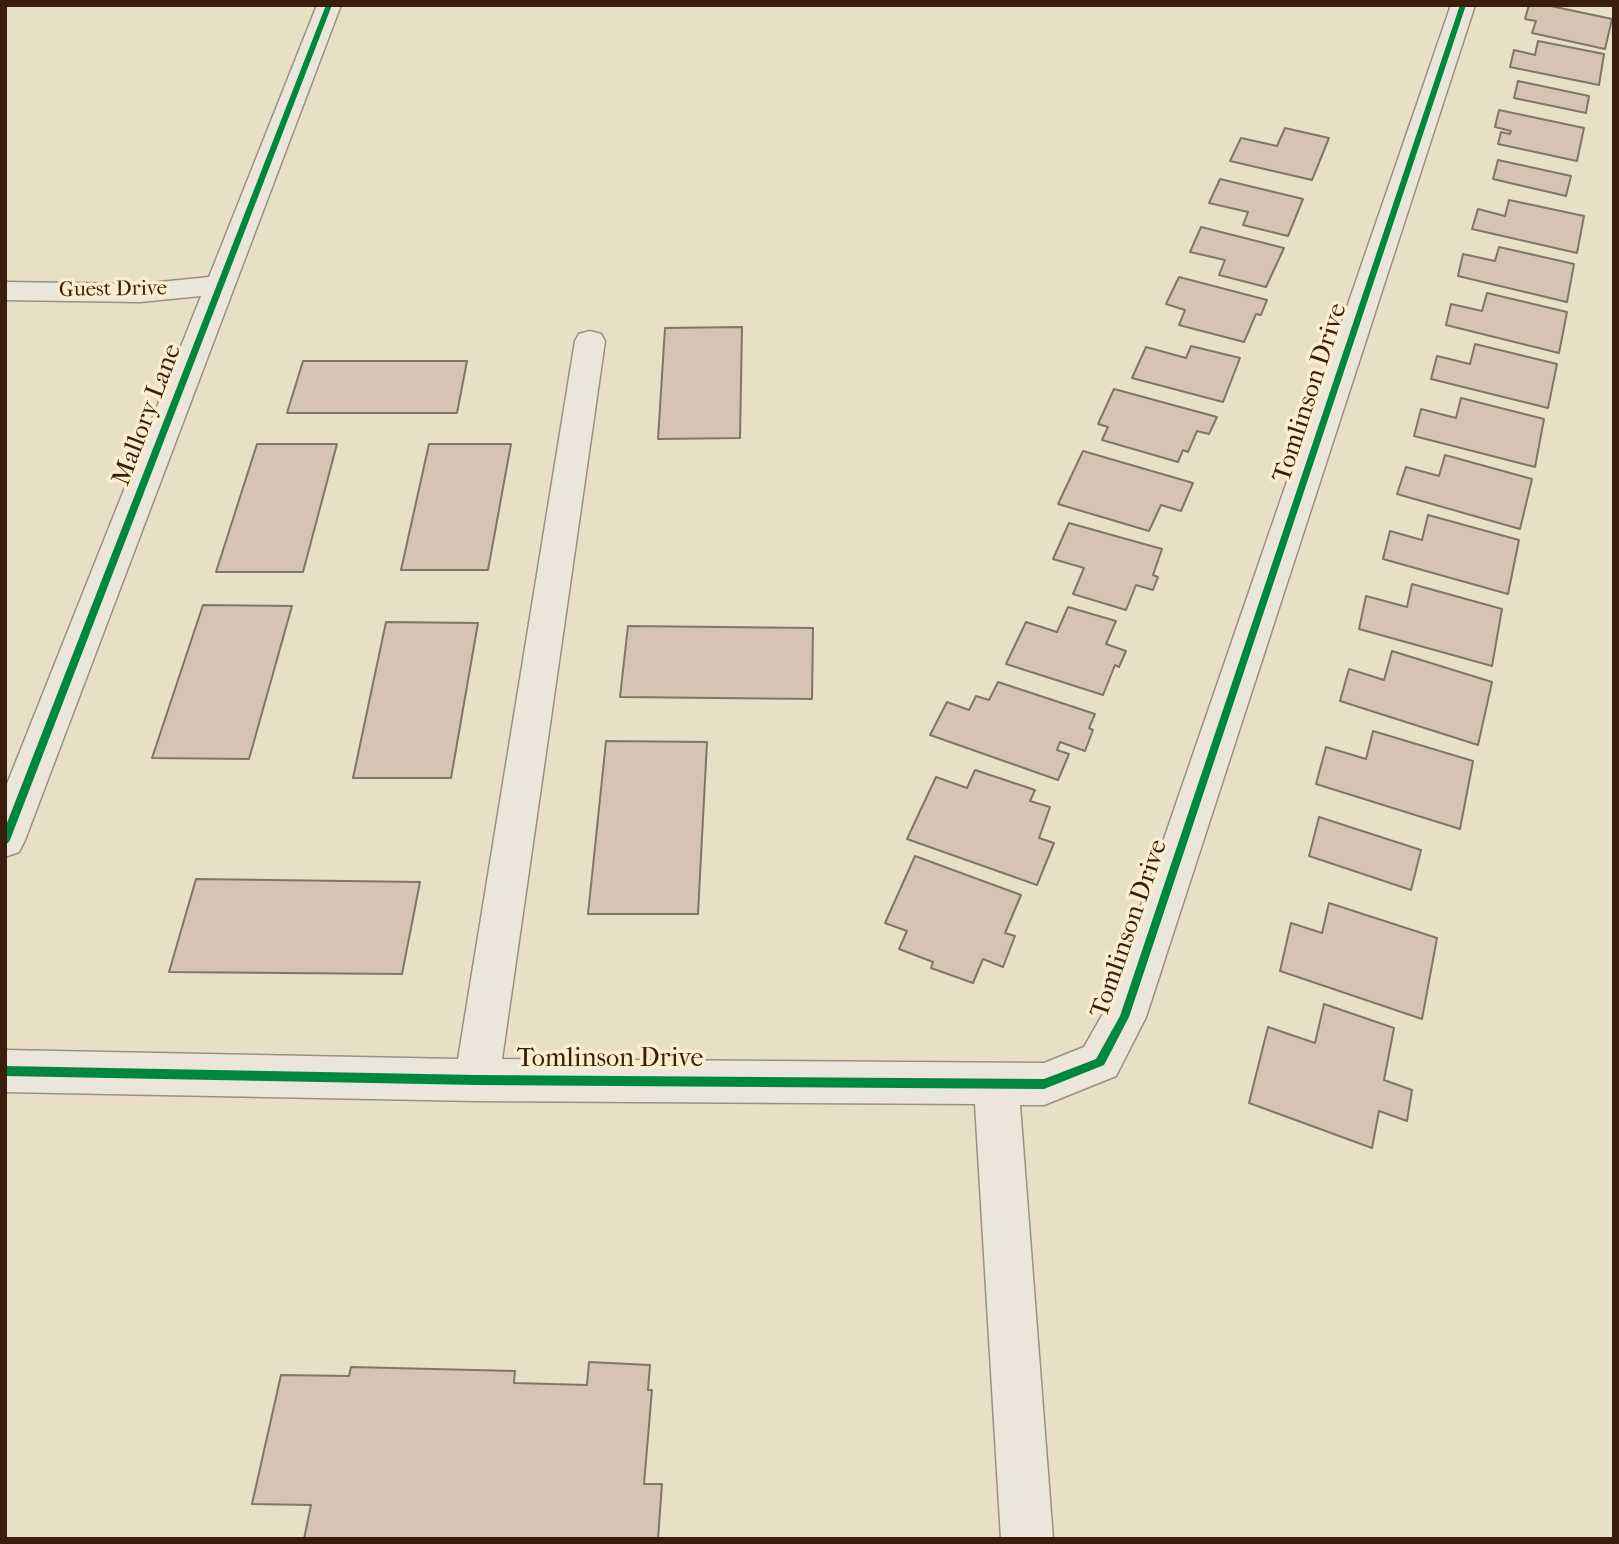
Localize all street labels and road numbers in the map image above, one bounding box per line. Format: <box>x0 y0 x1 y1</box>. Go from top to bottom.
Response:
street label: Guest Drive <box>59 276 167 304</box>
street label: Tomlinson Drive <box>1267 299 1355 487</box>
street label: Mallory Lane <box>107 340 189 490</box>
street label: Tomlinson Drive <box>1085 836 1175 1022</box>
street label: Tomlinson Drive <box>517 1044 703 1076</box>

